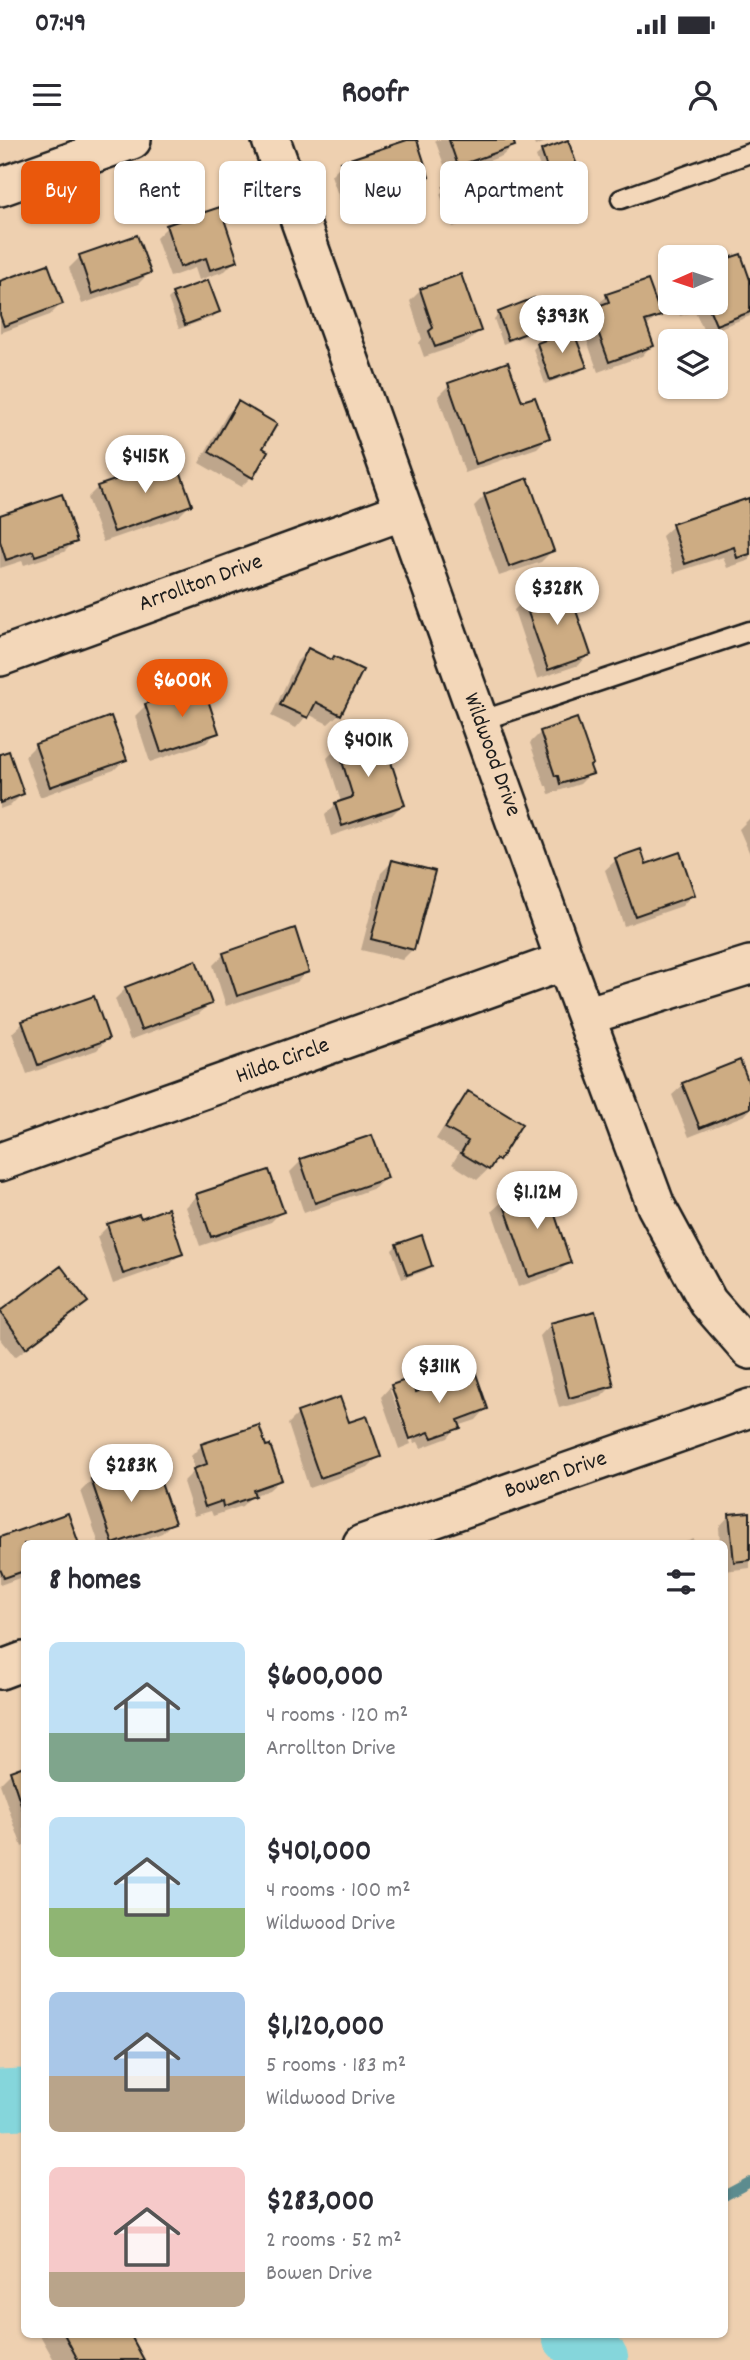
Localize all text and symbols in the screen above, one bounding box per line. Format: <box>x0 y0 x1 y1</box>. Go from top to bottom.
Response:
text: 07:49 <box>35 6 86 43</box>
text: Roofr <box>341 72 409 118</box>
icon: menu <box>28 76 66 114</box>
icon: person <box>684 76 722 114</box>
chip: Buy <box>21 161 100 224</box>
chip: Rent <box>114 161 205 224</box>
chip: Filters <box>219 161 326 224</box>
chip: New <box>340 161 426 224</box>
chip: Apartment <box>440 161 588 224</box>
north arrow <box>658 245 728 315</box>
map controls <box>658 245 728 399</box>
pin: $393K <box>513 296 611 355</box>
text: $393K <box>535 301 589 334</box>
button: layers <box>658 329 728 399</box>
pin: $415K <box>96 436 194 495</box>
text: $415K <box>121 441 169 474</box>
street label: Arrollton Drive <box>134 546 268 622</box>
pin: $328K <box>508 568 606 627</box>
text: $328K <box>531 573 583 606</box>
pin: $600K <box>133 660 231 719</box>
text: $600K <box>153 665 211 698</box>
street label: Wildwood Drive <box>453 689 529 821</box>
pin: $401K <box>319 720 417 779</box>
text: $401K <box>343 725 393 758</box>
street label: Hilda Circle <box>232 1030 334 1094</box>
pin: $1.12M <box>480 1172 594 1231</box>
text: $1.12M <box>512 1177 562 1210</box>
pin: $311K <box>390 1346 488 1405</box>
text: $311K <box>418 1351 460 1384</box>
street label: Bowen Drive <box>500 1443 612 1509</box>
pin: $283K <box>82 1444 180 1504</box>
text: $283K <box>105 1450 157 1483</box>
text: 8 homes <box>49 1561 141 1604</box>
icon: filters <box>662 1563 700 1601</box>
text: $600,000 <box>266 1657 383 1700</box>
icon: home <box>105 1670 189 1754</box>
text: 4 rooms · 120 m² <box>266 1700 408 1733</box>
text: Arrollton Drive <box>266 1733 396 1766</box>
text: $401,000 <box>266 1832 371 1875</box>
icon: home <box>105 1845 189 1929</box>
text: 4 rooms · 100 m² <box>266 1875 411 1908</box>
text: Wildwood Drive <box>266 1908 395 1941</box>
text: $1,120,000 <box>266 2007 384 2050</box>
icon: home <box>105 2020 189 2104</box>
text: 5 rooms · 183 m² <box>266 2050 406 2083</box>
text: Wildwood Drive <box>266 2083 395 2116</box>
text: $283,000 <box>266 2182 374 2225</box>
icon: home <box>105 2195 189 2279</box>
text: 2 rooms · 52 m² <box>266 2225 402 2258</box>
text: Bowen Drive <box>266 2258 372 2291</box>

